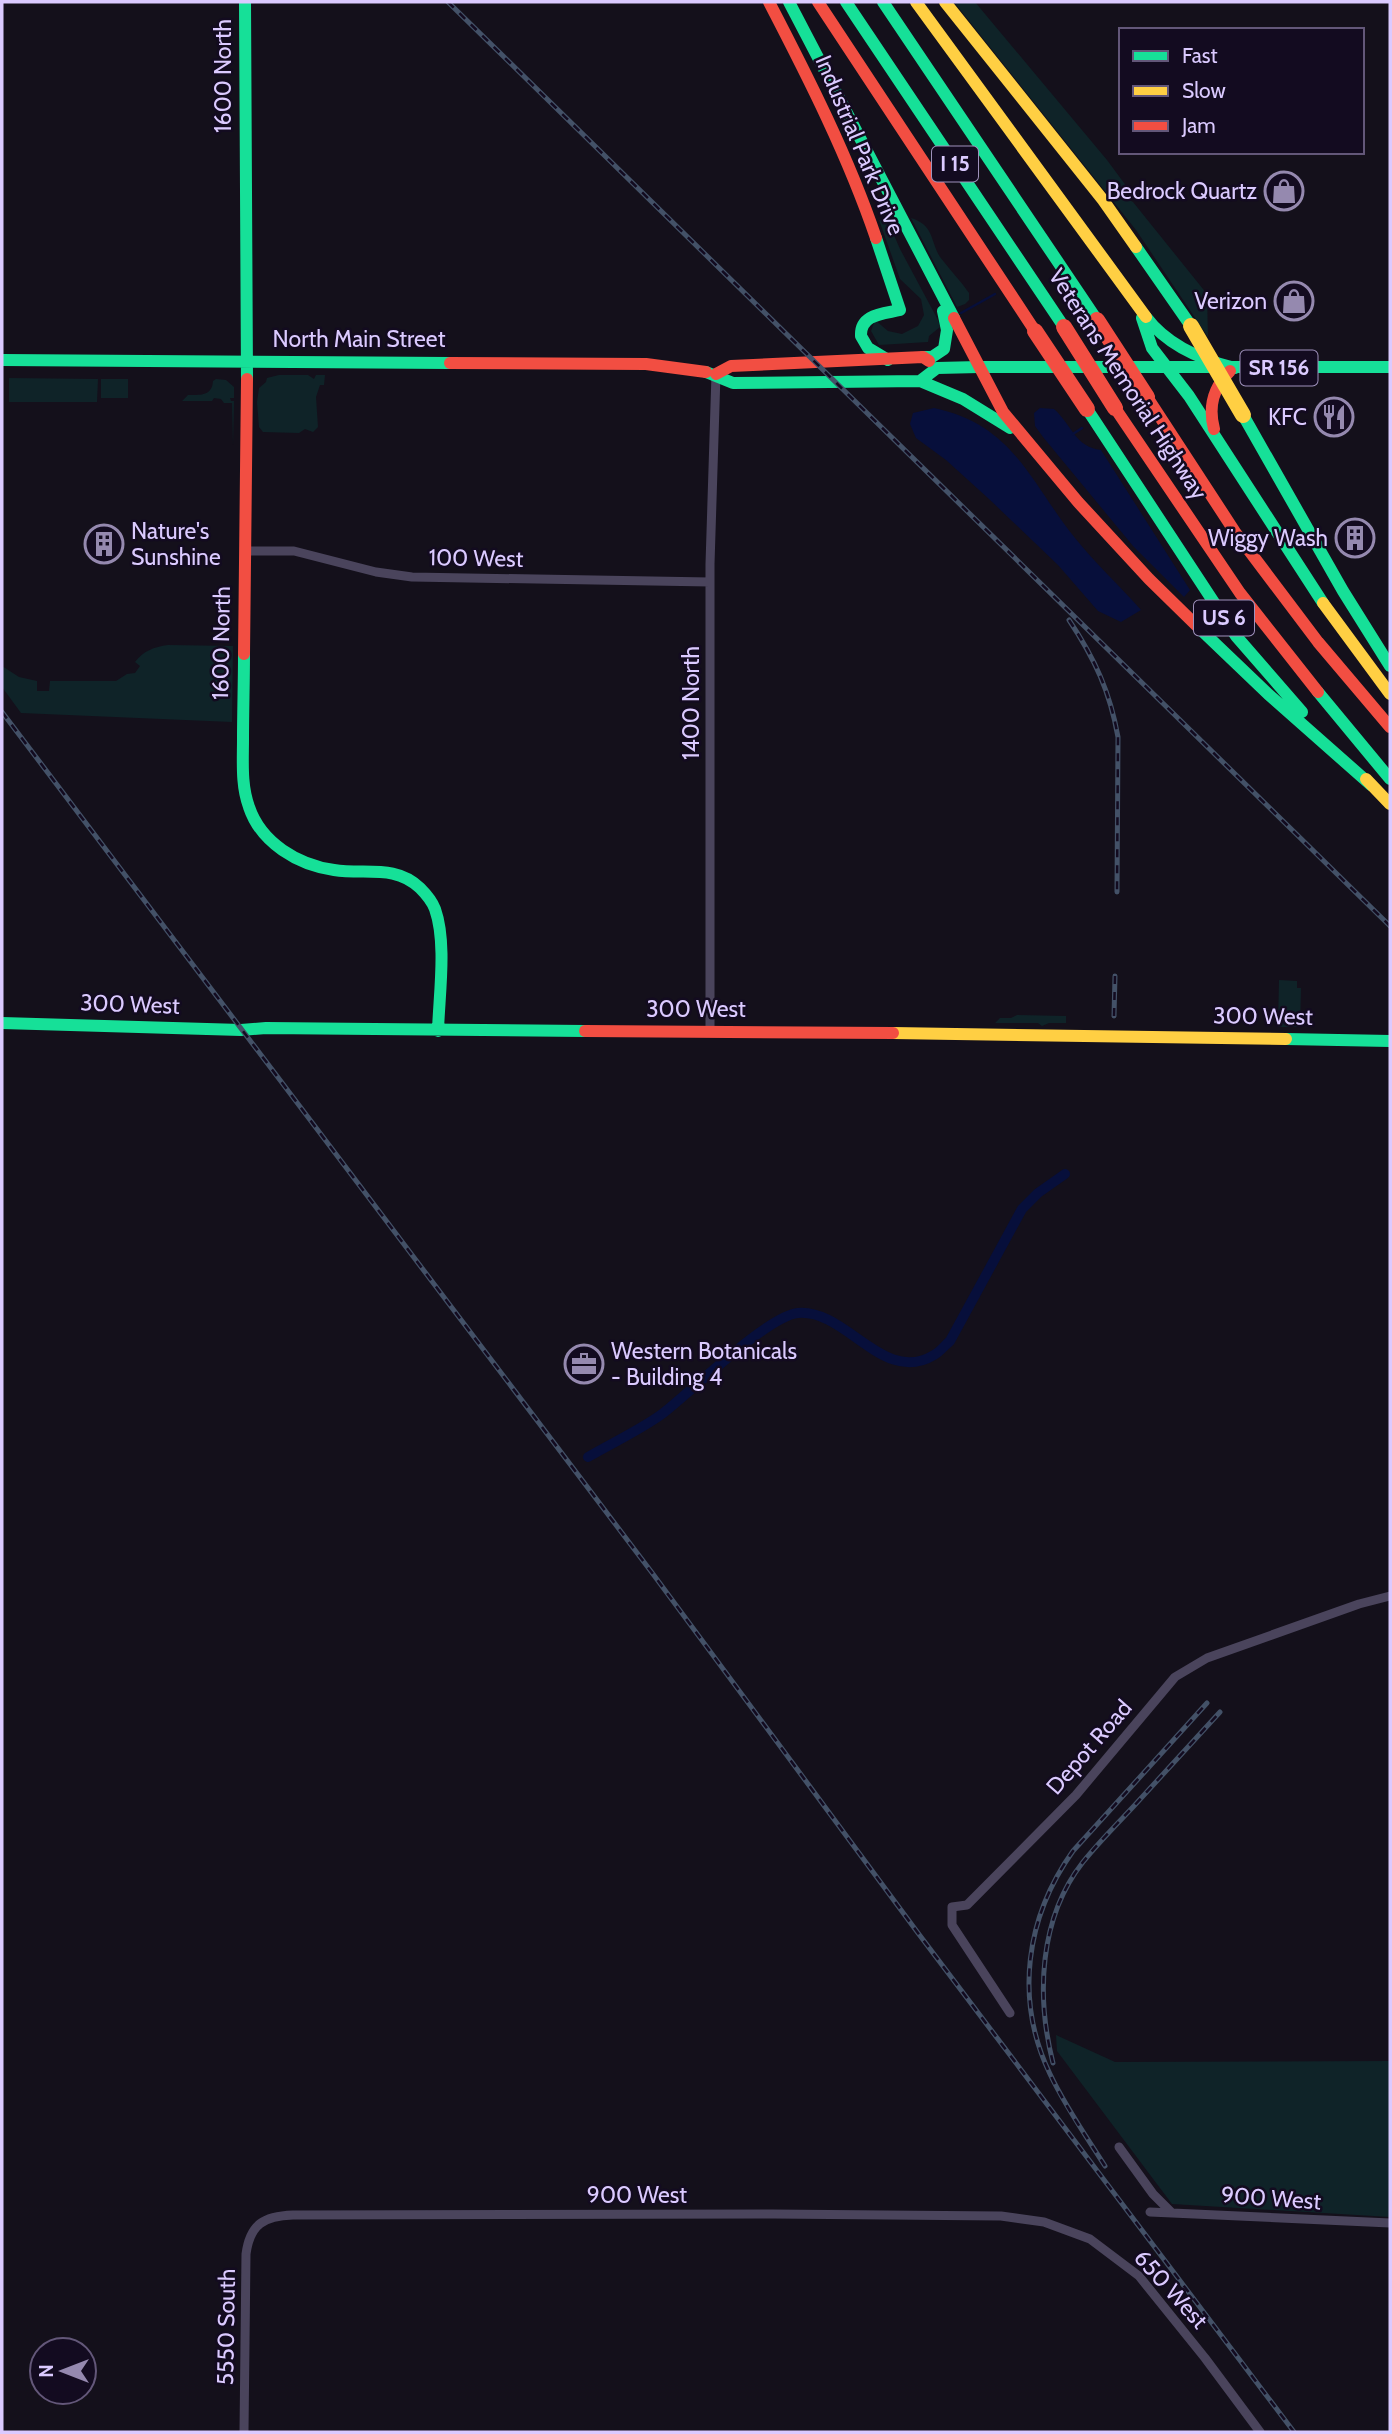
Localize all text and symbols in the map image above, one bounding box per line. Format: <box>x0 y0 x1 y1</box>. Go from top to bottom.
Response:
street label: 1600 North <box>209 19 237 133</box>
legend <box>1119 28 1364 154</box>
text: Fast <box>1182 43 1218 68</box>
street label: Industrial Park Drive <box>809 51 911 239</box>
text: Slow <box>1182 78 1226 103</box>
text: Jam <box>1181 113 1216 138</box>
road number: I 15 <box>932 146 978 182</box>
shop icon: Bedrock Quartz <box>1263 170 1305 212</box>
place label: Bedrock Quartz <box>1107 177 1257 205</box>
street label: Veterans Memorial Highway <box>1043 263 1213 505</box>
shop icon: Verizon <box>1273 280 1315 322</box>
place label: Verizon <box>1194 287 1267 315</box>
street label: North Main Street <box>273 325 446 353</box>
road number: SR 156 <box>1240 350 1318 386</box>
restaurant icon: KFC <box>1313 396 1355 438</box>
place label: KFC <box>1268 403 1307 431</box>
place label: Nature's Sunshine <box>131 517 221 571</box>
building icon: Wiggy Wash <box>1334 517 1376 559</box>
building icon: Nature's Sunshine <box>83 523 125 565</box>
place label: Wiggy Wash <box>1208 524 1328 552</box>
street label: 100 West <box>428 543 524 573</box>
street label: 1600 North <box>206 586 236 700</box>
road number: US 6 <box>1194 600 1254 636</box>
street label: 1400 North <box>677 646 705 760</box>
street label: 300 West <box>80 988 181 1020</box>
street label: 300 West <box>646 995 746 1023</box>
street label: 300 West <box>1213 1001 1313 1031</box>
place label: Western Botanicals - Building 4 <box>611 1337 797 1391</box>
office icon: Western Botanicals - Building 4 <box>563 1343 605 1385</box>
street label: Depot Road <box>1040 1694 1138 1800</box>
street label: 900 West <box>587 2181 687 2209</box>
street label: 900 West <box>1220 2181 1322 2215</box>
street label: 650 West <box>1128 2244 1214 2334</box>
street label: 5550 South <box>211 2268 241 2386</box>
north arrow <box>28 2336 98 2406</box>
text: N <box>35 2364 58 2378</box>

